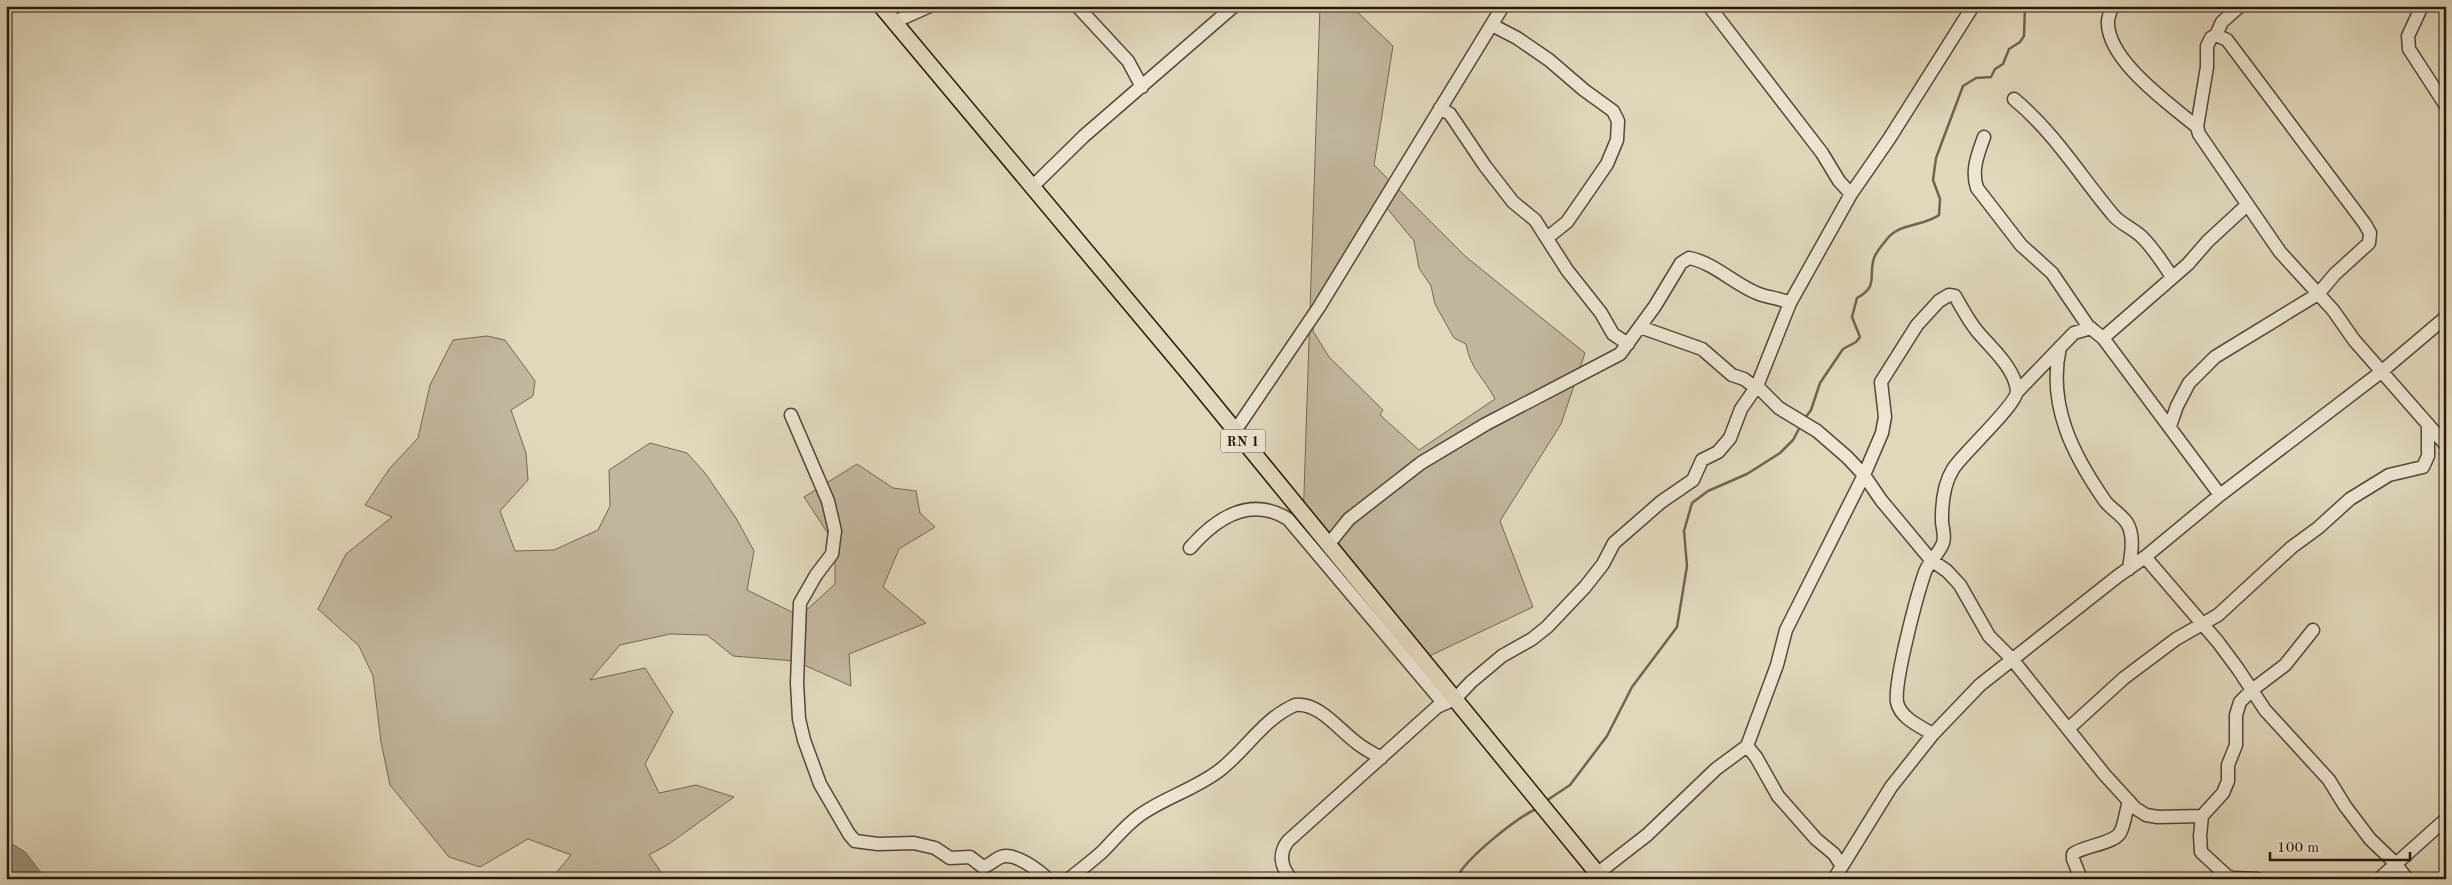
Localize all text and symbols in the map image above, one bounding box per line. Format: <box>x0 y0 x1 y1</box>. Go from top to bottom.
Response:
road number: RN 1 <box>1220 430 1266 452</box>
scale bar <box>2270 830 2410 862</box>
text: 100 m <box>2277 841 2319 856</box>

